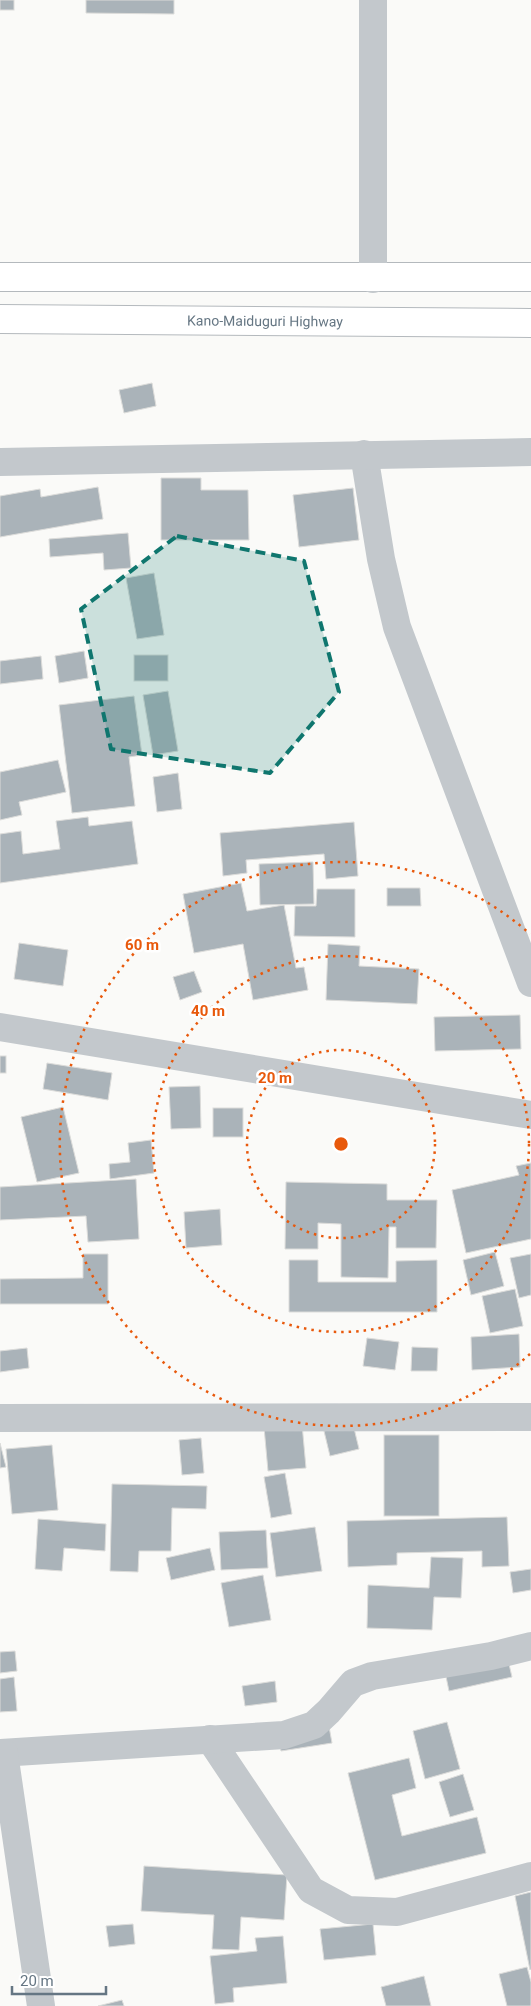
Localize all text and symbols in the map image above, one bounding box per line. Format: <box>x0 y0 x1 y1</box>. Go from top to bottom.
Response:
street label: Kano-Maiduguri Highway <box>187 312 343 330</box>
text: 60 m <box>125 936 159 954</box>
text: 40 m <box>191 1002 225 1020</box>
text: 20 m <box>258 1069 292 1087</box>
centre of rings <box>332 1135 350 1153</box>
scale bar <box>12 1964 106 1996</box>
text: 20 m <box>20 1972 54 1990</box>

